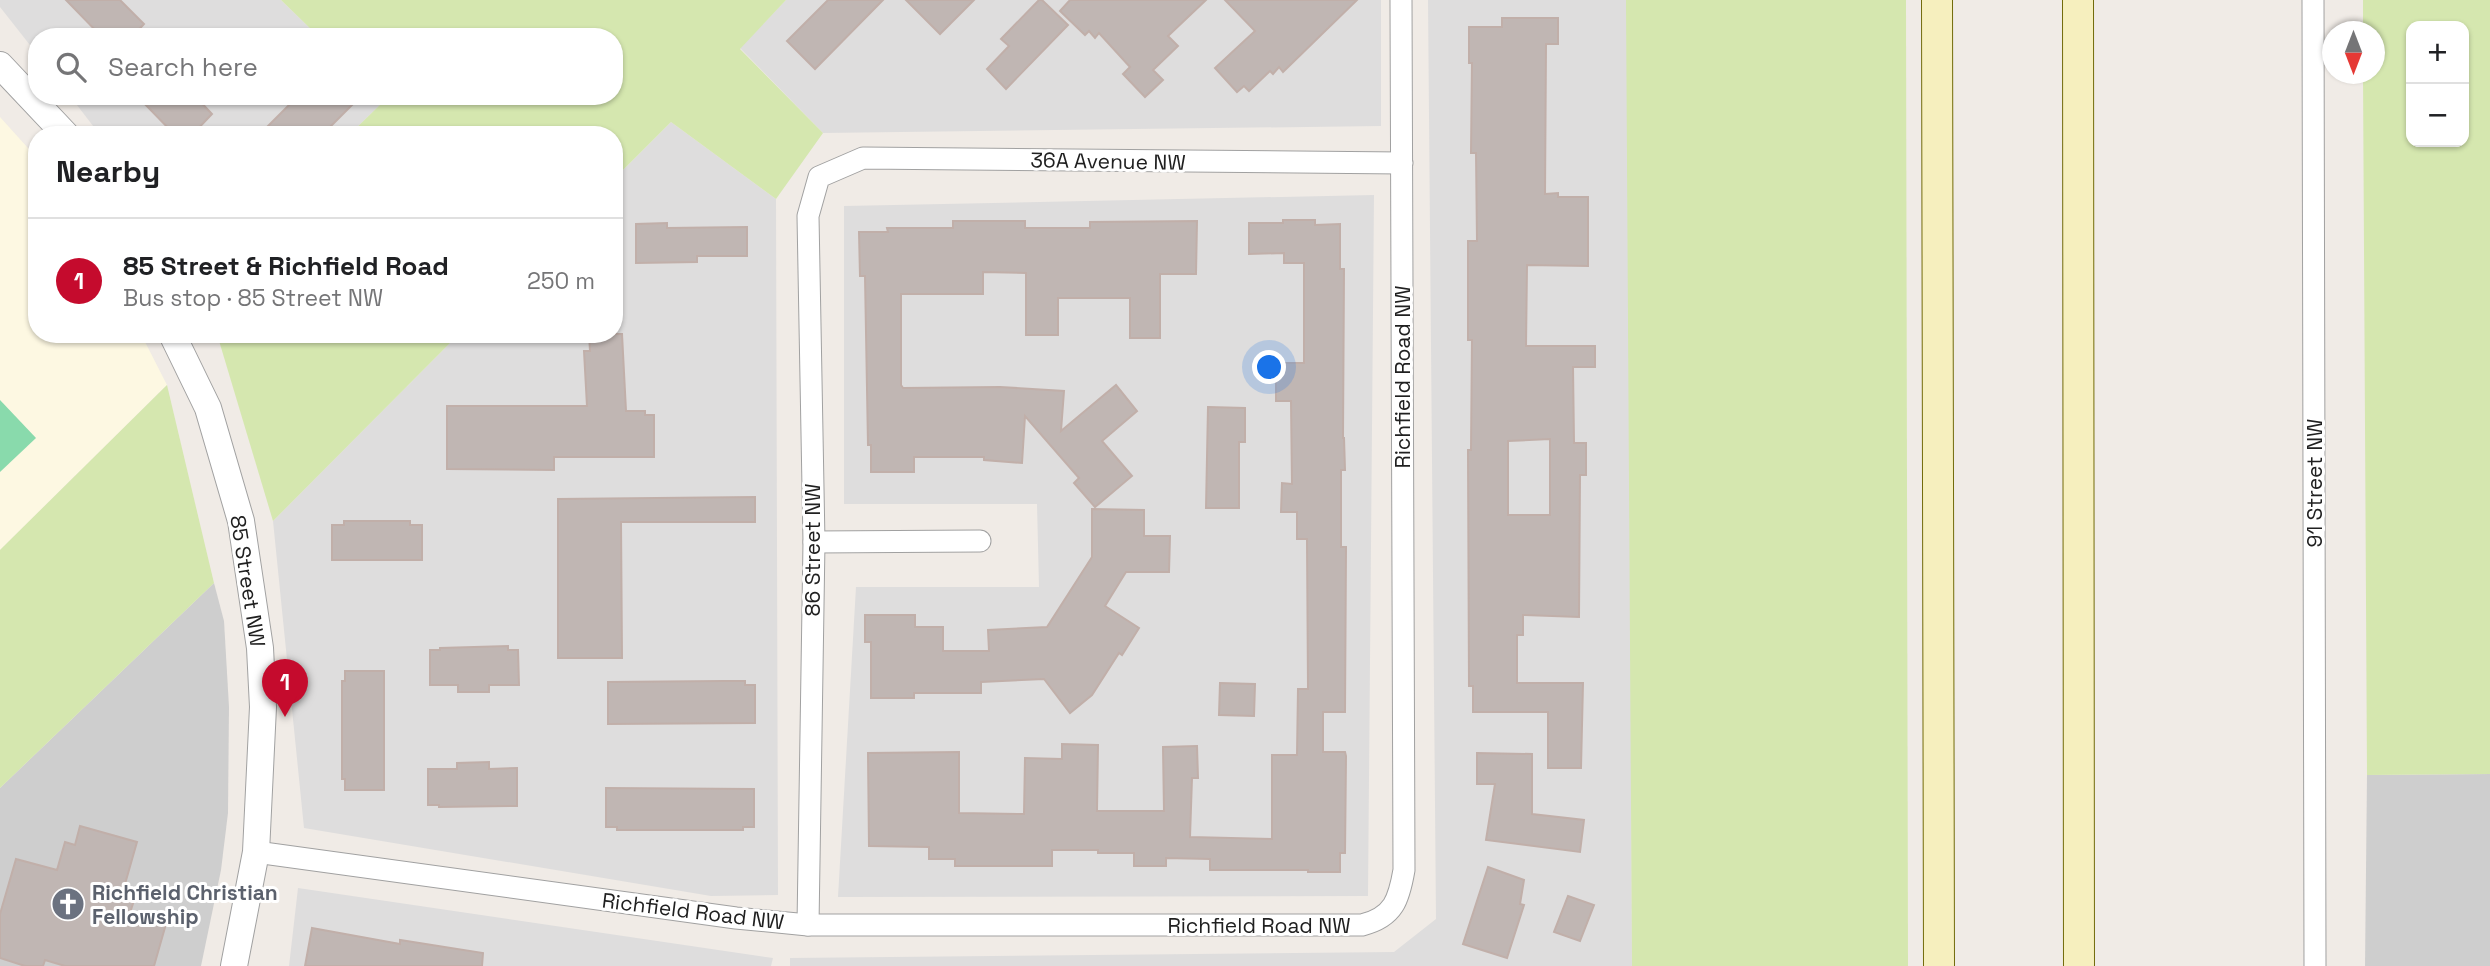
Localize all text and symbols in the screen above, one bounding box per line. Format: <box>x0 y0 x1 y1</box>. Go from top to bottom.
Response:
north arrow <box>2322 21 2385 84</box>
map controls <box>2406 21 2469 147</box>
button: + <box>2406 21 2469 84</box>
search box <box>28 28 623 105</box>
icon: search <box>52 48 90 86</box>
text: Search here <box>108 50 258 84</box>
button: − <box>2406 84 2469 147</box>
street label: 36A Avenue NW <box>1030 146 1186 176</box>
text: Nearby <box>56 152 160 191</box>
text: 85 Street & Richfield Road <box>123 249 449 283</box>
text: 1 <box>74 266 84 296</box>
text: 250 m <box>527 266 595 296</box>
text: Bus stop · 85 Street NW <box>123 283 383 313</box>
street label: Richfield Road NW <box>1389 285 1416 469</box>
your location <box>1252 350 1286 384</box>
street label: 91 Street NW <box>2301 419 2328 547</box>
street label: 86 Street NW <box>799 483 826 617</box>
street label: 85 Street NW <box>224 513 272 649</box>
pin: 1 <box>262 659 308 717</box>
place label: Richfield Christian Fellowship <box>92 879 278 930</box>
church icon: Richfield Christian Fellowship <box>49 885 87 923</box>
street label: Richfield Road NW <box>600 886 786 936</box>
street label: Richfield Road NW <box>1167 912 1351 939</box>

